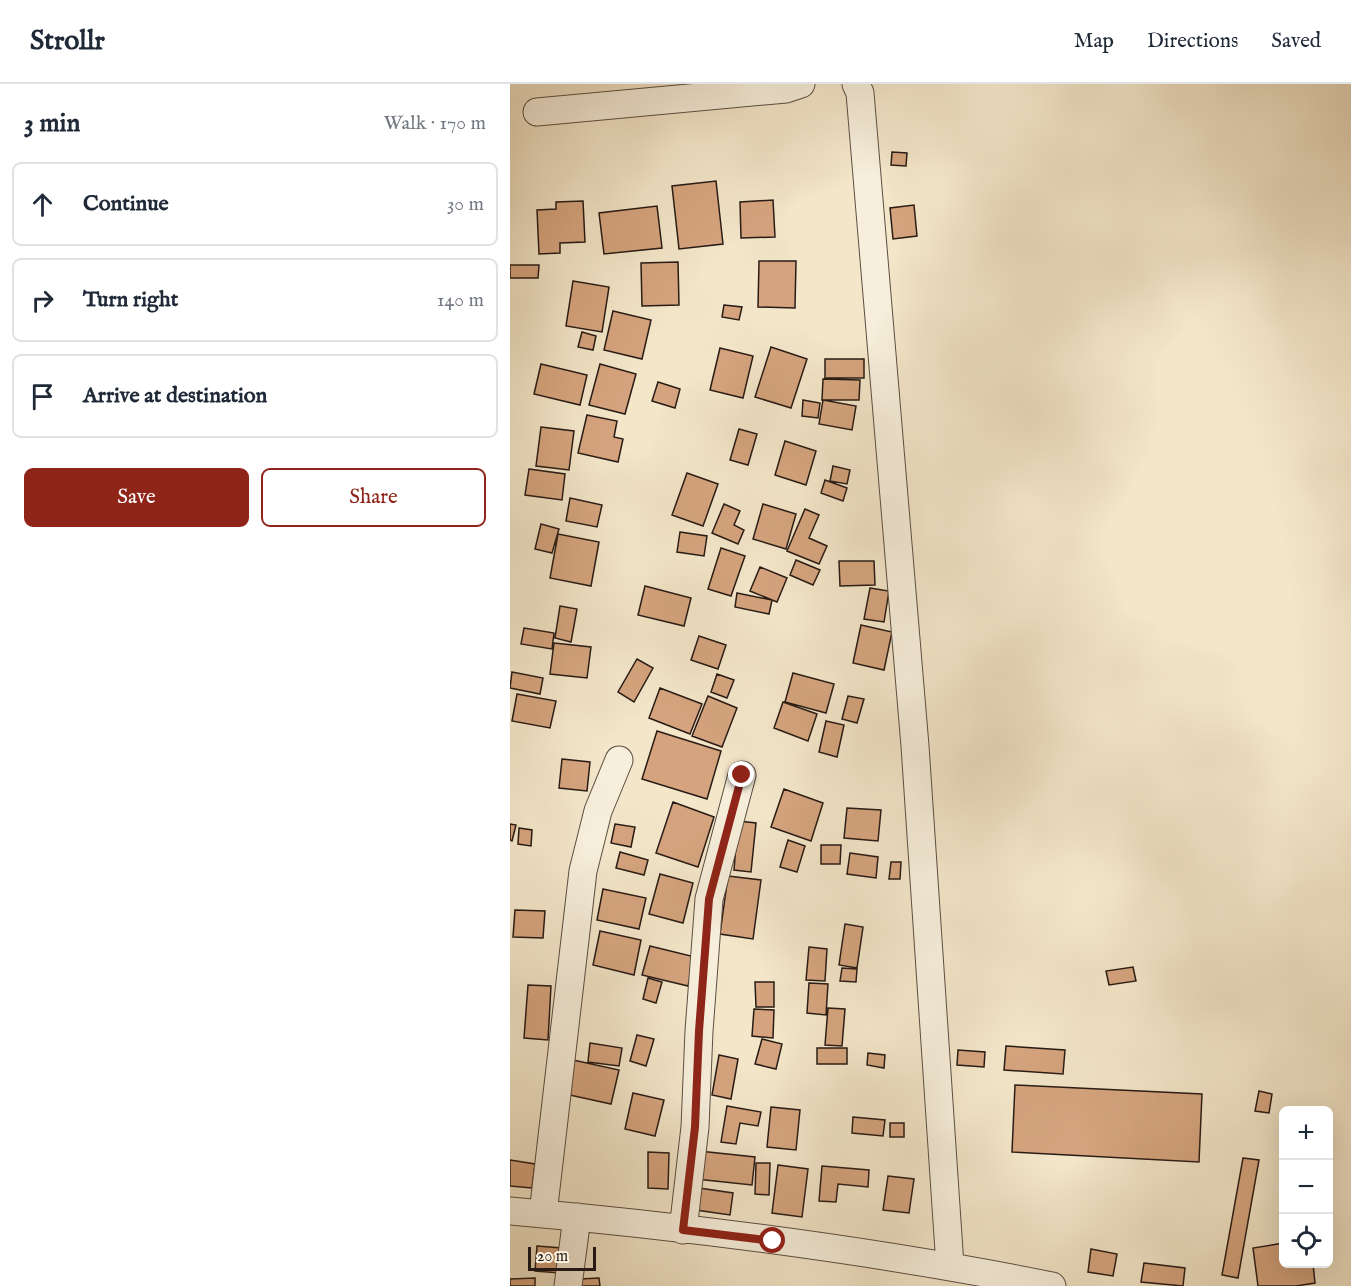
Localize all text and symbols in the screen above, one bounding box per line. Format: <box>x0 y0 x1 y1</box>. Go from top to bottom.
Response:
text: Strollr <box>30 24 105 59</box>
text: Map <box>1074 28 1114 55</box>
text: Directions <box>1147 28 1238 55</box>
text: Saved <box>1271 28 1321 55</box>
text: 3 min <box>24 107 80 140</box>
text: Walk · 170 m <box>384 111 486 136</box>
icon: ahead <box>26 188 59 221</box>
text: Continue <box>83 190 169 218</box>
text: 30 m <box>447 192 484 217</box>
icon: right <box>26 284 59 317</box>
text: Turn right <box>83 286 178 314</box>
text: 140 m <box>437 288 484 313</box>
icon: arrive <box>26 380 59 413</box>
text: Arrive at destination <box>83 382 267 410</box>
button: Save <box>24 468 249 527</box>
button: Share <box>261 468 486 527</box>
route end <box>728 761 754 787</box>
map controls <box>1279 1106 1333 1268</box>
button: + <box>1279 1106 1333 1160</box>
button: − <box>1279 1160 1333 1214</box>
button: locate <box>1279 1214 1333 1268</box>
route start <box>759 1227 785 1253</box>
scale bar <box>528 1244 596 1272</box>
text: 20 m <box>537 1247 568 1267</box>

